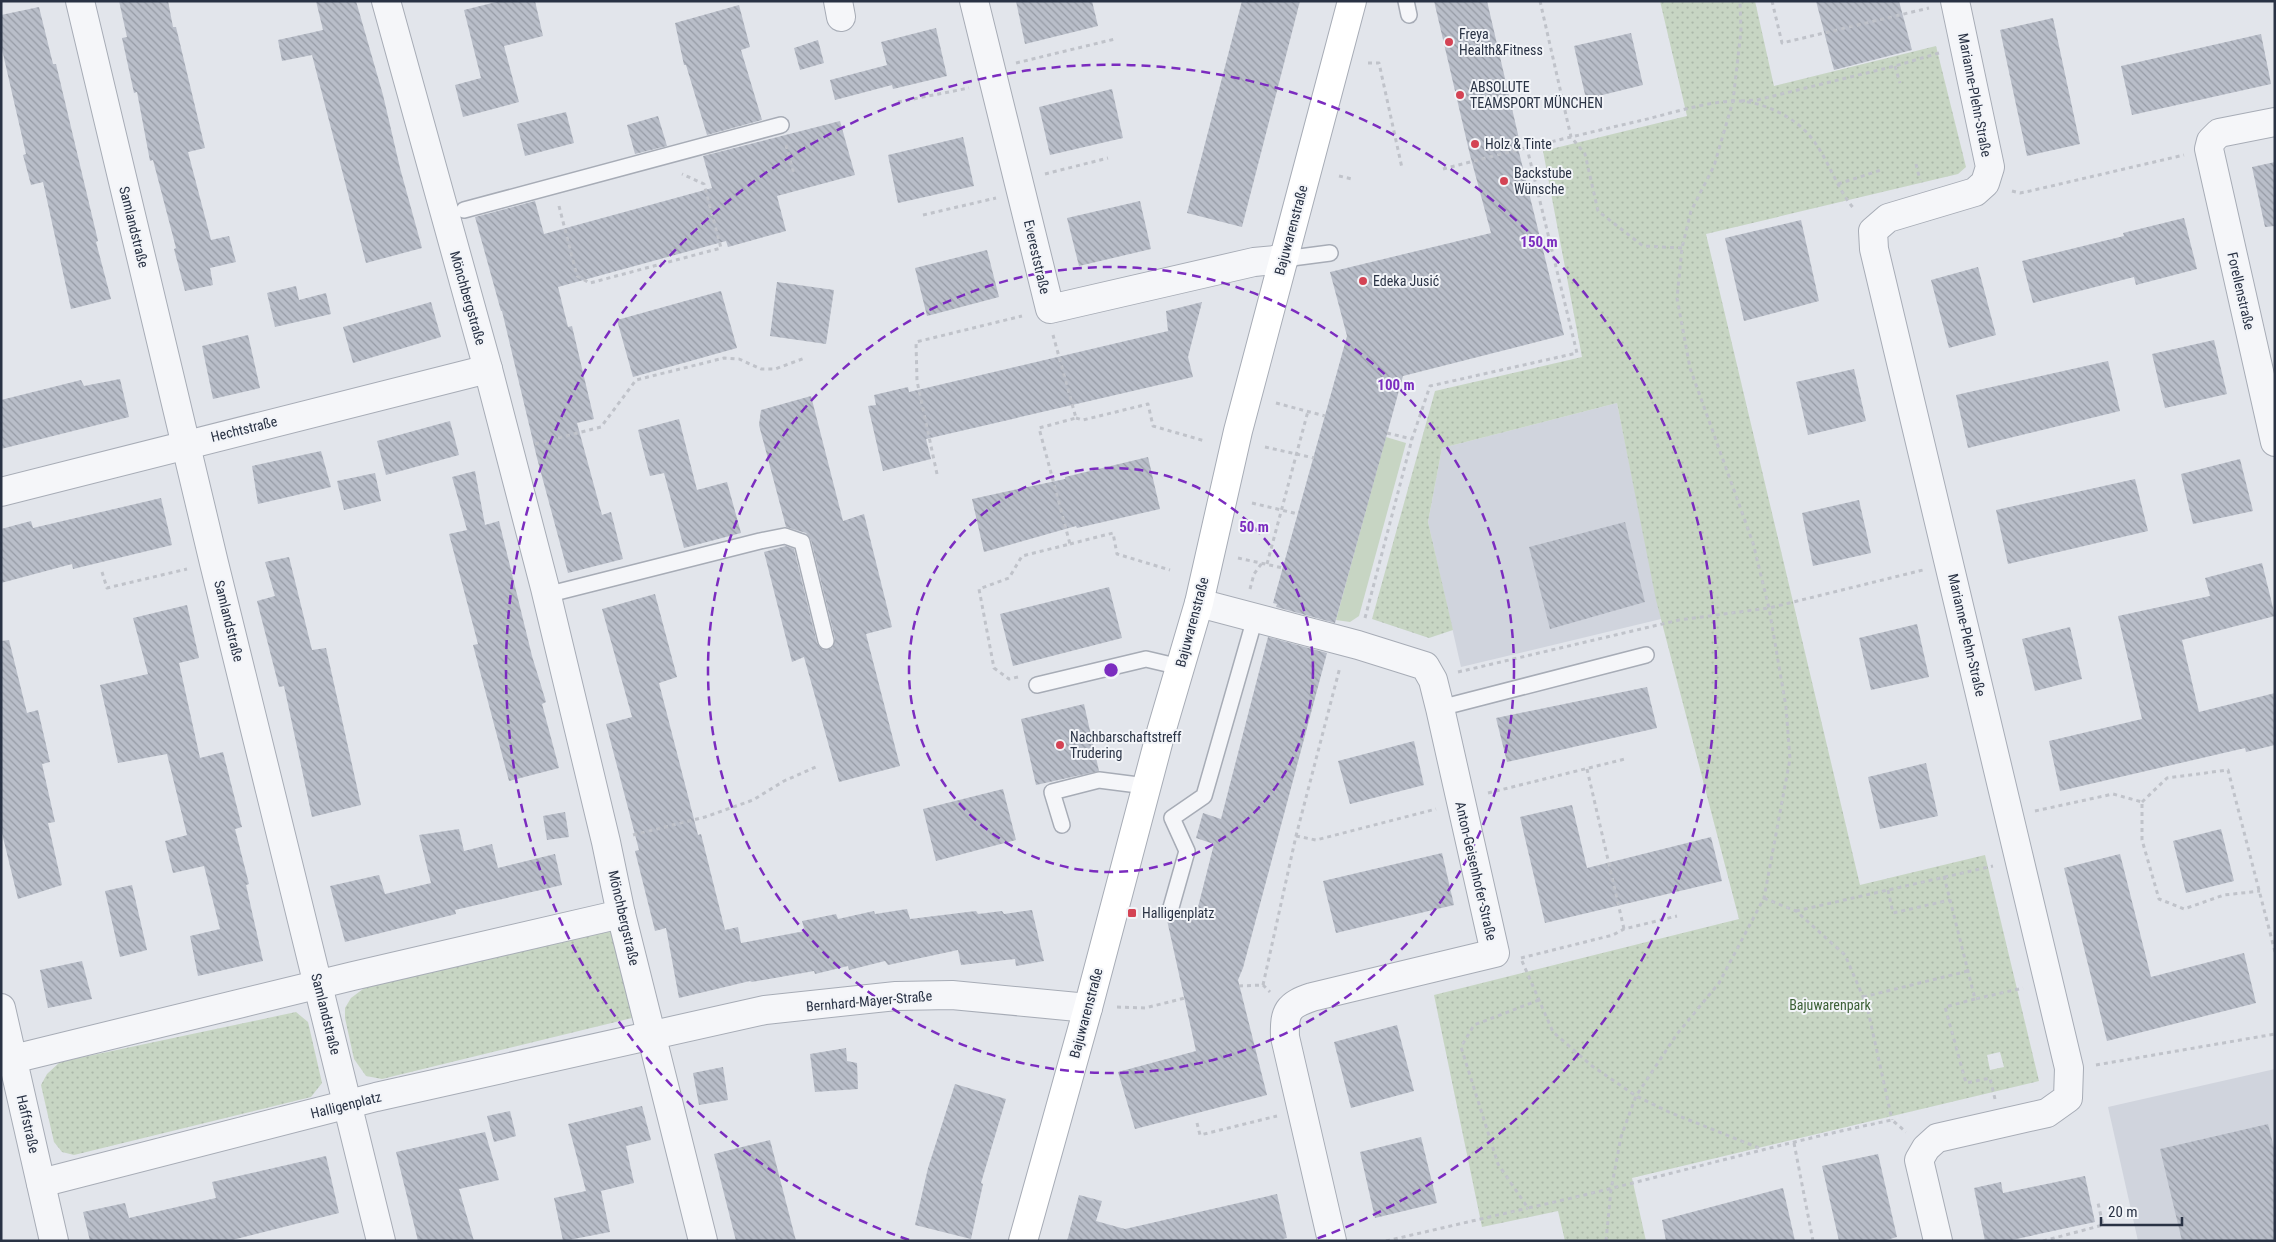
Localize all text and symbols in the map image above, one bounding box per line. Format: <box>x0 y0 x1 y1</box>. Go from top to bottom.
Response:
place label: Freya Health&Fitness <box>1459 26 1543 58</box>
street label: Marianne-Plehn-Straße <box>1955 32 1995 159</box>
marker: Freya Health&Fitness <box>1443 36 1455 48</box>
place label: ABSOLUTE TEAMSPORT MÜNCHEN <box>1470 79 1603 111</box>
marker: ABSOLUTE TEAMSPORT MÜNCHEN <box>1454 89 1466 101</box>
place label: Holz & Tinte <box>1485 136 1552 152</box>
marker: Holz & Tinte <box>1469 138 1481 150</box>
place label: Backstube Wünsche <box>1514 165 1572 197</box>
marker: Backstube Wünsche <box>1498 175 1510 187</box>
street label: Bajuwarenstraße <box>1271 183 1311 277</box>
street label: Samlandstraße <box>116 185 152 270</box>
street label: Evereststraße <box>1021 218 1053 296</box>
text: 150 m <box>1520 233 1558 251</box>
street label: Mönchbergstraße <box>447 249 489 347</box>
street label: Forellenstraße <box>2224 251 2258 332</box>
place label: Edeka Jusić <box>1373 273 1439 289</box>
marker: Edeka Jusić <box>1357 275 1369 287</box>
text: 100 m <box>1377 376 1415 394</box>
street label: Hechtstraße <box>209 413 279 445</box>
text: 50 m <box>1239 518 1269 536</box>
street label: Marianne-Plehn-Straße <box>1945 572 1989 698</box>
street label: Bajuwarenstraße <box>1172 575 1212 669</box>
street label: Samlandstraße <box>211 579 247 664</box>
centre of rings <box>1102 661 1120 679</box>
place label: Nachbarschaftstreff Trudering <box>1070 729 1182 761</box>
marker: Nachbarschaftstreff Trudering <box>1054 739 1066 751</box>
street label: Anton-Geisenhofer-Straße <box>1452 800 1500 943</box>
street label: Mönchbergstraße <box>605 869 643 968</box>
place label: Halligenplatz <box>1142 905 1214 921</box>
marker: Halligenplatz <box>1126 907 1138 919</box>
street label: Bajuwarenstraße <box>1066 966 1106 1060</box>
street label: Samlandstraße <box>308 972 344 1057</box>
street label: Bernhard-Mayer-Straße <box>805 987 933 1014</box>
park label: Bajuwarenpark <box>1789 997 1872 1013</box>
street label: Halligenplatz <box>309 1088 383 1122</box>
street label: Haffstraße <box>14 1093 43 1155</box>
scale bar <box>2101 1194 2182 1226</box>
text: 20 m <box>2108 1203 2138 1221</box>

